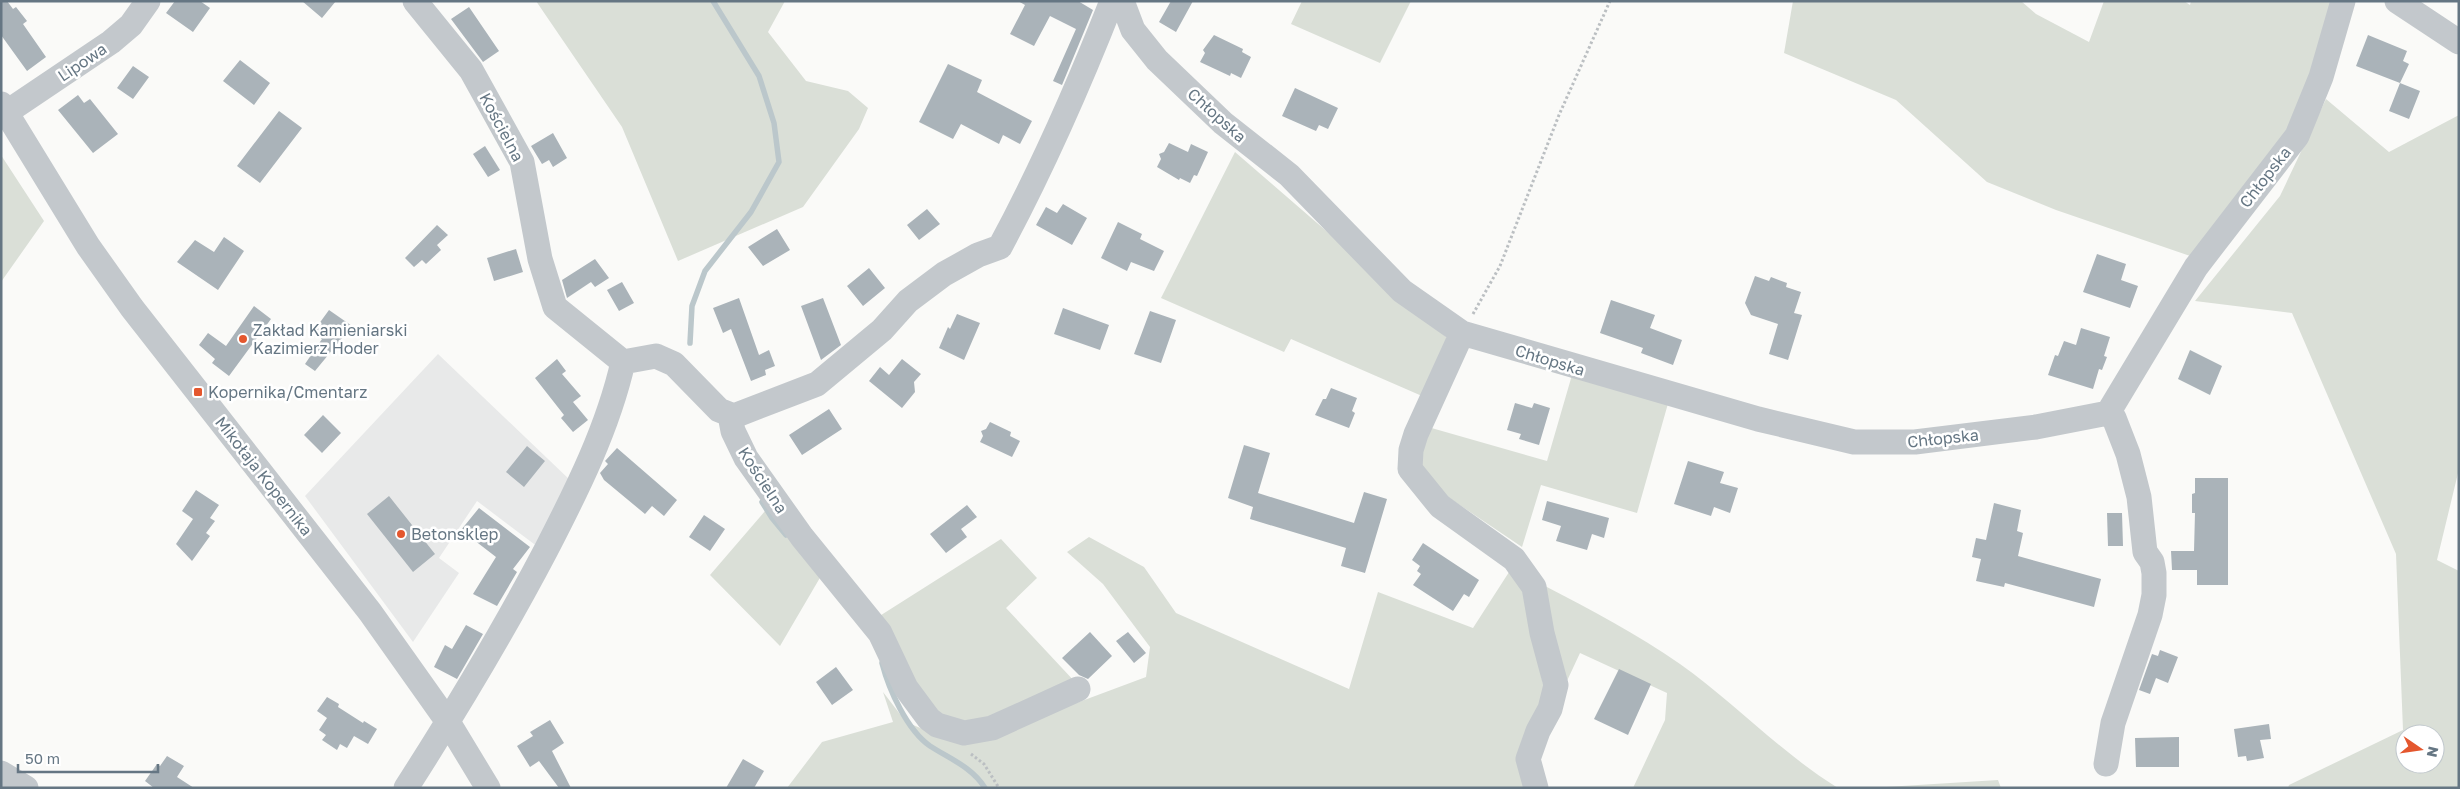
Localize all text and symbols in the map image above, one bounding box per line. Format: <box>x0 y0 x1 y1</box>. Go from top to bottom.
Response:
street label: Lipowa <box>54 39 110 85</box>
street label: Chłopska <box>1184 84 1250 146</box>
street label: Kościelna <box>476 89 528 165</box>
street label: Chłopska <box>2235 143 2295 211</box>
place label: Zakład Kamieniarski Kazimierz Hoder <box>253 320 408 358</box>
marker: Zakład Kamieniarski Kazimierz Hoder <box>237 333 249 345</box>
street label: Chłopska <box>1513 340 1587 380</box>
place label: Kopernika/Cmentarz <box>208 382 367 402</box>
marker: Kopernika/Cmentarz <box>192 386 204 398</box>
street label: Mikołaja Kopernika <box>211 412 317 540</box>
street label: Chłopska <box>1906 424 1980 452</box>
street label: Kościelna <box>734 443 792 517</box>
place label: Betonsklep <box>411 524 499 544</box>
marker: Betonsklep <box>395 528 407 540</box>
north arrow <box>2395 724 2445 774</box>
scale bar <box>18 742 158 774</box>
text: N <box>2424 745 2443 759</box>
text: 50 m <box>25 749 60 767</box>

